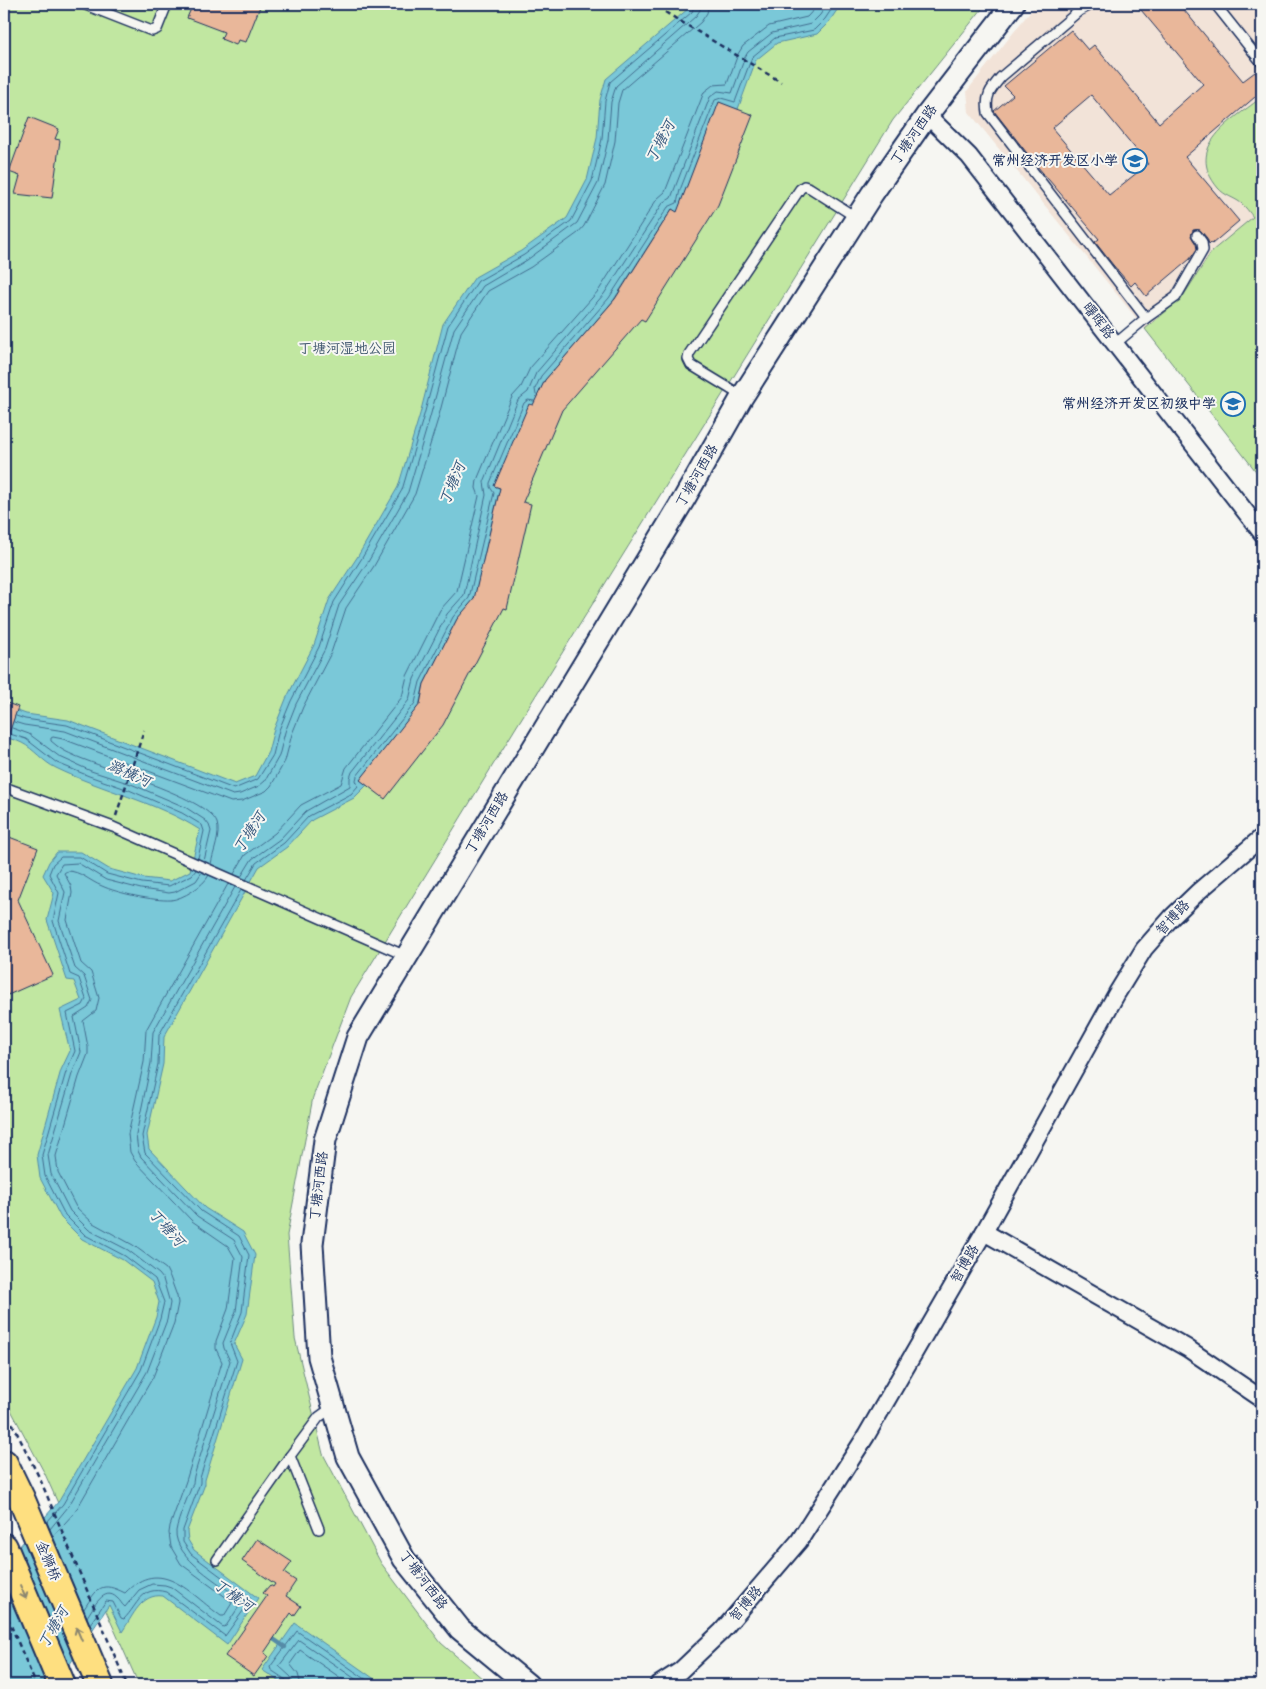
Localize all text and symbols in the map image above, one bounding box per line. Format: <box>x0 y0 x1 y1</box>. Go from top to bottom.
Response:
street label: 丁塘河西路 <box>885 100 943 170</box>
water label: 丁塘河 <box>640 114 684 168</box>
school or university icon: 常州经济开发区小学 <box>1122 148 1148 174</box>
place label: 常州经济开发区小学 <box>992 150 1118 172</box>
street label: 曙晖路 <box>1076 298 1120 344</box>
park label: 丁塘河湿地公园 <box>298 338 396 360</box>
school or university icon: 常州经济开发区初级中学 <box>1220 391 1246 417</box>
place label: 常州经济开发区初级中学 <box>1062 393 1216 415</box>
street label: 丁塘河西路 <box>670 440 724 512</box>
water label: 丁塘河 <box>433 456 474 509</box>
water label: 潞横河 <box>104 754 157 795</box>
street label: 丁塘河西路 <box>460 787 514 859</box>
water label: 丁塘河 <box>228 805 274 858</box>
street label: 智博路 <box>1151 895 1195 941</box>
street label: 丁塘河西路 <box>304 1150 334 1222</box>
water label: 丁塘河 <box>142 1203 192 1255</box>
street label: 智博路 <box>945 1240 985 1288</box>
street label: 金狮桥 <box>30 1537 66 1585</box>
street label: 丁塘河西路 <box>393 1545 453 1615</box>
water label: 丁横河 <box>208 1573 261 1620</box>
street label: 智博路 <box>724 1581 768 1627</box>
one-way arrow <box>18 1584 28 1599</box>
water label: 丁塘河 <box>32 1600 77 1653</box>
one-way arrow <box>73 1627 83 1642</box>

